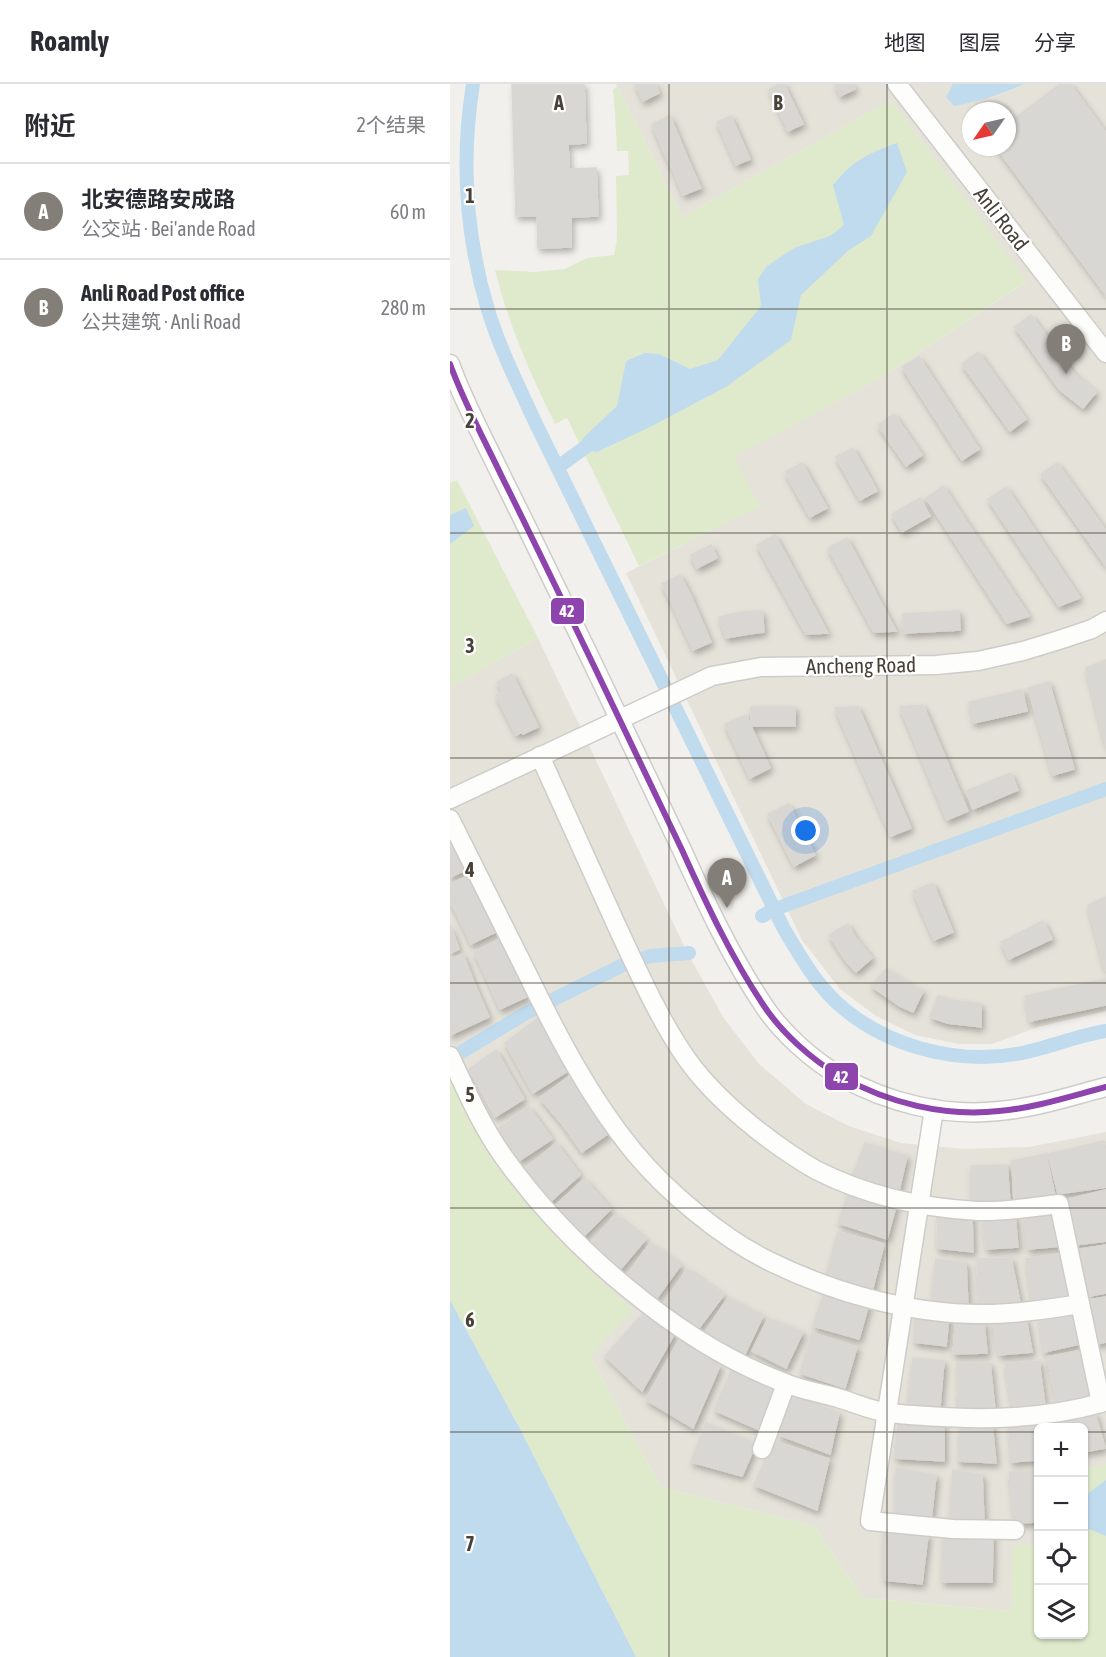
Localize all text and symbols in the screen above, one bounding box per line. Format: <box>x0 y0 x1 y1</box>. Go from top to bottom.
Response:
text: Roamly <box>30 25 109 57</box>
text: 地图 <box>884 30 926 54</box>
text: 图层 <box>959 30 1001 54</box>
text: 分享 <box>1034 30 1076 54</box>
text: A <box>553 91 564 114</box>
text: B <box>773 91 783 114</box>
north arrow <box>962 102 1016 156</box>
text: 附近 <box>24 111 76 141</box>
text: 2个结果 <box>357 113 426 136</box>
street label: Anli Road <box>970 182 1034 255</box>
text: 1 <box>465 184 475 207</box>
text: 北安德路安成路 <box>81 186 235 212</box>
text: A <box>39 200 48 223</box>
text: 60 m <box>390 200 426 223</box>
text: 公交站 · Bei'ande Road <box>81 217 256 240</box>
text: Anli Road Post office <box>81 280 245 306</box>
text: B <box>39 296 48 319</box>
text: 280 m <box>381 296 426 319</box>
text: 公共建筑 · Anli Road <box>81 310 241 333</box>
pin: B <box>1046 324 1086 374</box>
text: 2 <box>465 409 475 432</box>
line badge: 42 <box>550 597 585 625</box>
text: 42 <box>558 602 575 620</box>
text: 3 <box>465 634 475 657</box>
street label: Ancheng Road <box>806 652 916 678</box>
your location <box>791 816 820 845</box>
text: 4 <box>464 858 475 881</box>
pin: A <box>708 858 746 908</box>
line badge: 42 <box>824 1062 859 1091</box>
text: 42 <box>832 1068 849 1086</box>
text: 5 <box>465 1083 475 1106</box>
text: 6 <box>465 1308 475 1331</box>
map controls <box>1034 1423 1088 1639</box>
button: + <box>1034 1423 1088 1477</box>
button: − <box>1034 1477 1088 1531</box>
button: locate <box>1034 1531 1088 1585</box>
text: 7 <box>465 1532 475 1555</box>
button: layers <box>1034 1585 1088 1639</box>

